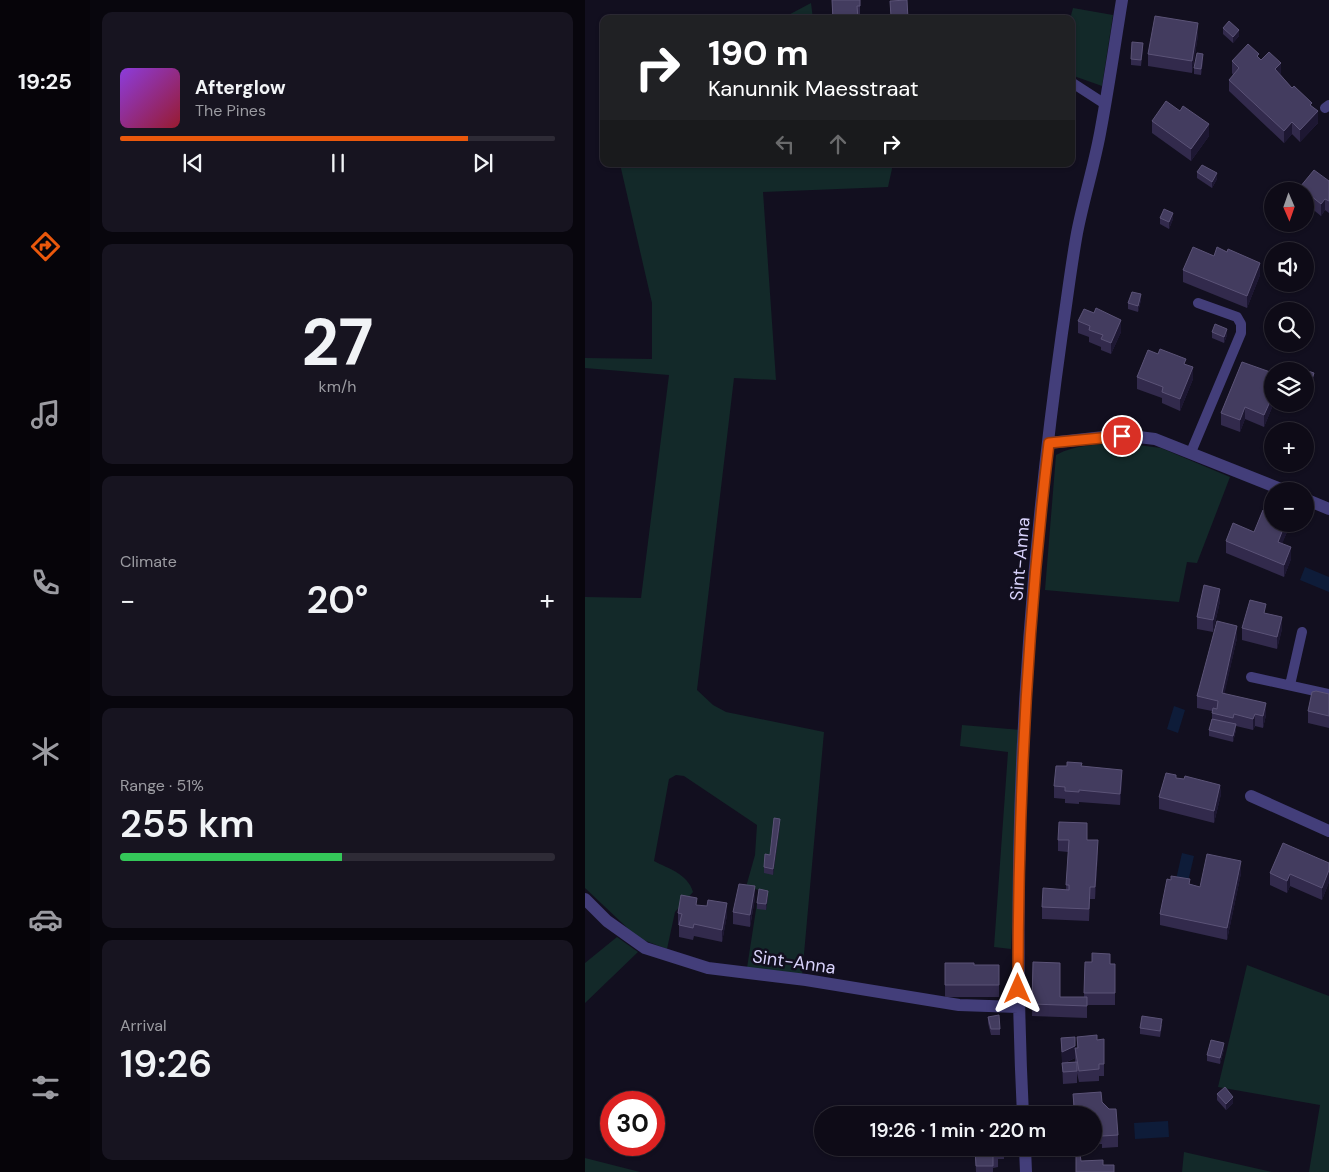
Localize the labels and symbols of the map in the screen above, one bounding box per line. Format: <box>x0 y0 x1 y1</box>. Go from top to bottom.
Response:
north arrow <box>1264 182 1314 232</box>
pin <box>1101 415 1143 457</box>
street label: Sint-Anna <box>1004 516 1036 602</box>
street label: Sint-Anna <box>751 944 837 980</box>
position arrow <box>991 962 1043 1014</box>
speed limit sign: 30 <box>600 1091 665 1156</box>

